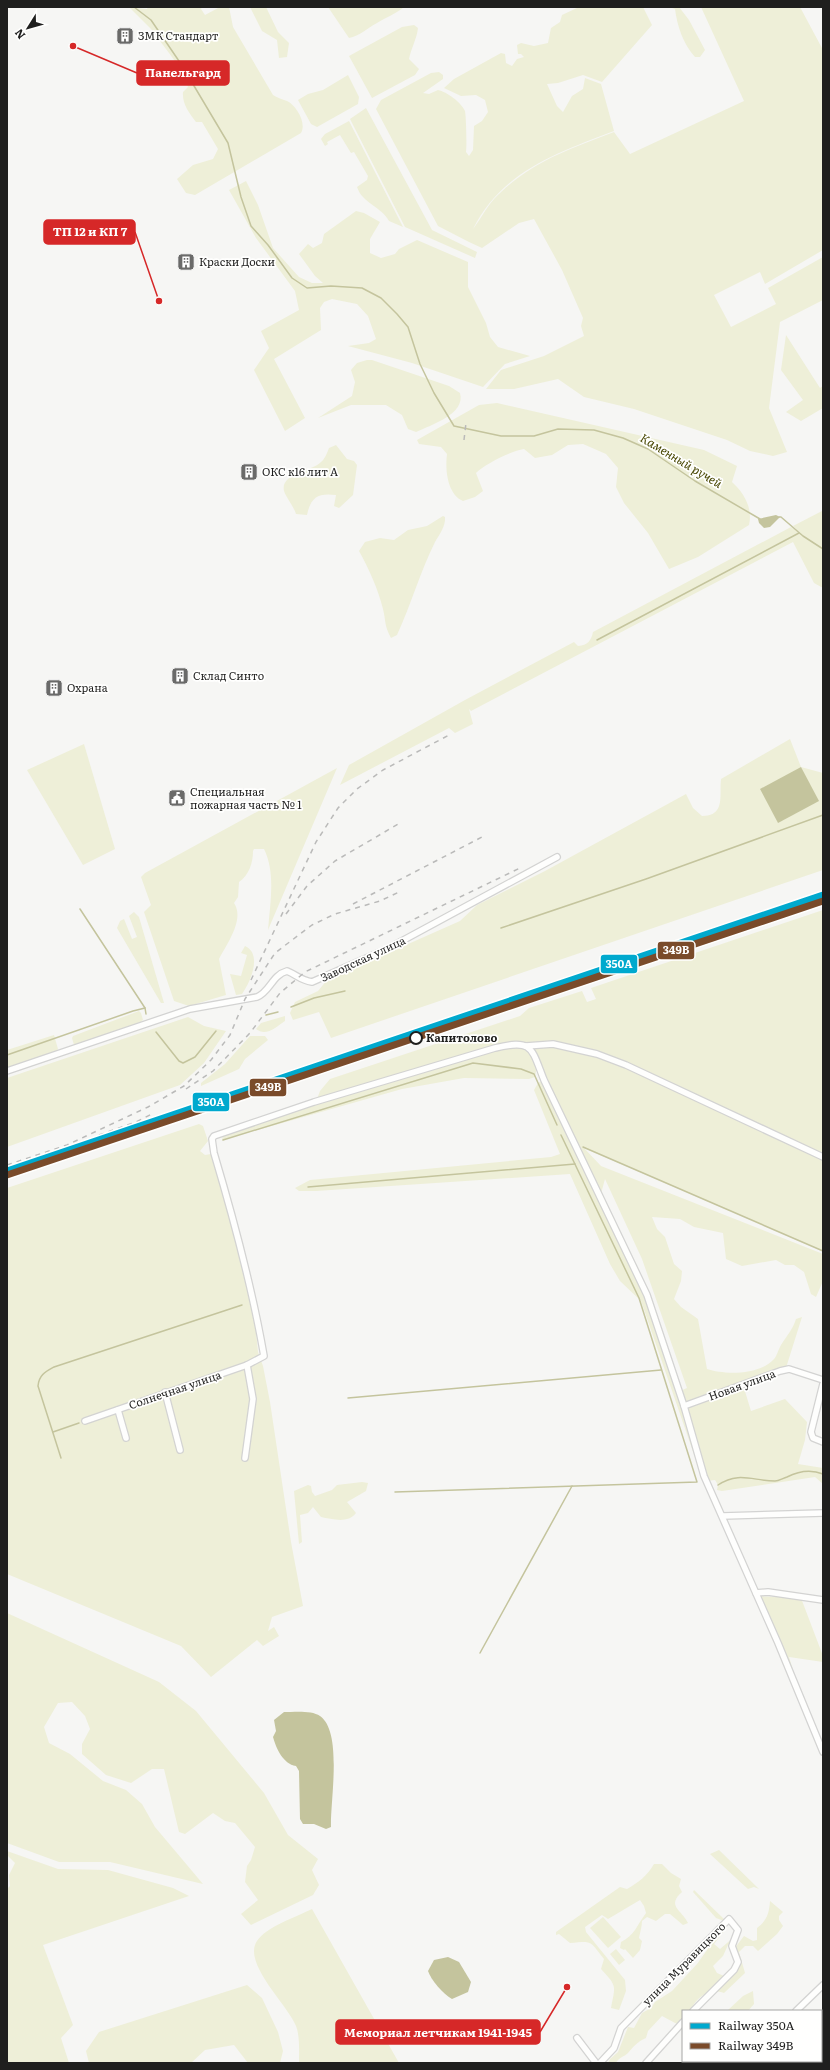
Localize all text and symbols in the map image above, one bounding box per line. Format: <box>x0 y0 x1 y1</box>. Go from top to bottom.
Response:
north arrow <box>8 8 48 48</box>
text: N <box>10 26 28 43</box>
building icon: ЗМК Стандарт <box>115 26 135 46</box>
place label: ЗМК Стандарт <box>138 27 219 43</box>
callout: Панельгард <box>137 61 229 85</box>
text: Панельгард <box>145 63 221 81</box>
callout: ТП 12 и КП 7 <box>44 220 135 244</box>
text: ТП 12 и КП 7 <box>53 222 128 240</box>
building icon: Краски Доски <box>176 252 196 272</box>
place label: Краски Доски <box>199 253 275 269</box>
water label: Каменный ручей <box>637 428 727 492</box>
building icon: ОКС к16 лит А <box>239 462 259 482</box>
place label: ОКС к16 лит А <box>262 463 338 479</box>
building icon: Склад Синто <box>170 666 190 686</box>
place label: Склад Синто <box>193 667 264 683</box>
building icon: Охрана <box>44 678 64 698</box>
place label: Охрана <box>67 679 108 695</box>
place label: Специальная пожарная часть № 1 <box>190 783 302 812</box>
public building icon: Специальная пожарная часть № 1 <box>167 788 187 808</box>
street label: Заводская улица <box>317 931 408 985</box>
line badge: 349В <box>657 941 695 960</box>
text: 349В <box>663 941 690 957</box>
line badge: 350А <box>600 954 638 974</box>
text: 350А <box>605 955 633 971</box>
place label: Капитолово <box>426 1029 498 1045</box>
marker: Капитолово <box>409 1031 423 1045</box>
line badge: 349В <box>249 1078 287 1097</box>
text: 349В <box>255 1078 282 1094</box>
line badge: 350А <box>192 1092 230 1112</box>
text: 350А <box>197 1093 225 1109</box>
street label: Новая улица <box>706 1364 778 1404</box>
street label: Солнечная улица <box>126 1366 223 1412</box>
street label: улица Муравицкого <box>638 1918 728 2008</box>
legend <box>682 2010 822 2062</box>
text: Railway 350А <box>718 2016 795 2034</box>
callout: Мемориал летчикам 1941-1945 <box>336 2020 540 2044</box>
text: Мемориал летчикам 1941-1945 <box>344 2023 532 2041</box>
text: Railway 349В <box>718 2036 793 2054</box>

